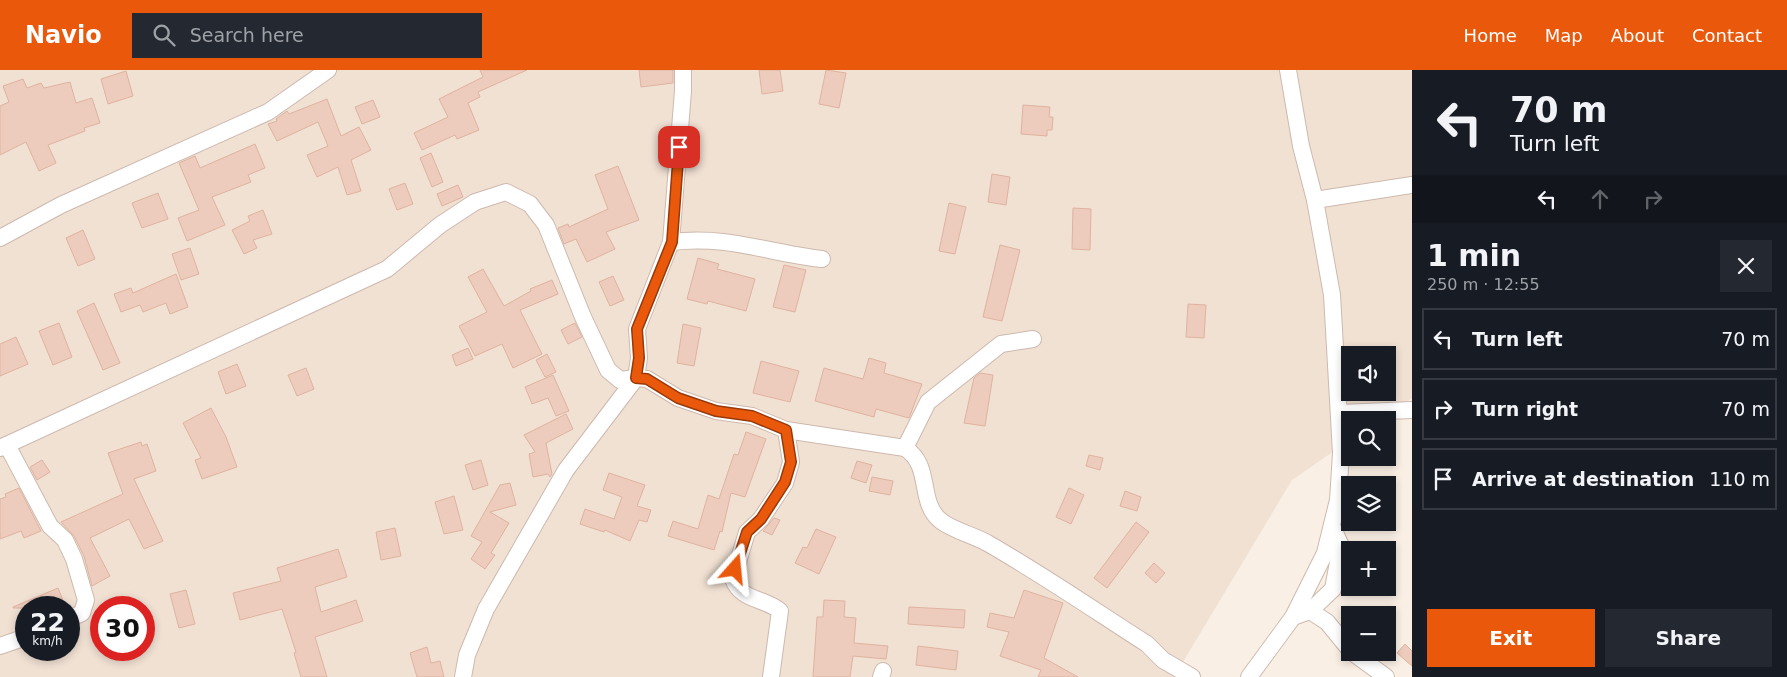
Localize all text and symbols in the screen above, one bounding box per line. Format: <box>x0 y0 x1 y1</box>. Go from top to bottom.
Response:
search box <box>132 13 482 58</box>
text: Navio <box>25 21 102 49</box>
icon: search <box>150 21 178 49</box>
text: Search here <box>190 24 304 46</box>
text: Home <box>1464 25 1517 46</box>
text: Map <box>1545 25 1583 46</box>
text: About <box>1611 25 1664 46</box>
text: Contact <box>1692 25 1762 46</box>
icon: left <box>1427 90 1492 155</box>
text: 70 m <box>1510 90 1607 130</box>
pin <box>658 126 700 168</box>
text: Turn left <box>1510 131 1599 156</box>
icon: arrive <box>665 133 693 161</box>
icon: left <box>1533 185 1561 213</box>
icon: ahead <box>1586 185 1614 213</box>
icon: right <box>1639 185 1667 213</box>
text: 1 min <box>1427 238 1521 273</box>
button: close <box>1720 240 1772 292</box>
text: 250 m · 12:55 <box>1427 275 1540 294</box>
icon: left <box>1429 325 1457 353</box>
text: Turn left <box>1472 328 1563 350</box>
text: 70 m <box>1721 328 1770 350</box>
map controls <box>1341 346 1396 661</box>
button: sound <box>1341 346 1396 401</box>
icon: right <box>1429 395 1457 423</box>
text: Turn right <box>1472 398 1578 420</box>
text: 70 m <box>1721 398 1770 420</box>
button: search <box>1341 411 1396 466</box>
icon: arrive <box>1429 465 1457 493</box>
text: Arrive at destination <box>1472 468 1694 490</box>
text: 110 m <box>1709 468 1770 490</box>
button: layers <box>1341 476 1396 531</box>
button: + <box>1341 541 1396 596</box>
position arrow <box>708 542 760 594</box>
speed limit sign: 30 <box>90 596 155 661</box>
button: − <box>1341 606 1396 661</box>
text: 22 <box>30 608 65 637</box>
button: Exit <box>1427 609 1595 667</box>
button: Share <box>1605 609 1772 667</box>
text: km/h <box>32 634 63 648</box>

